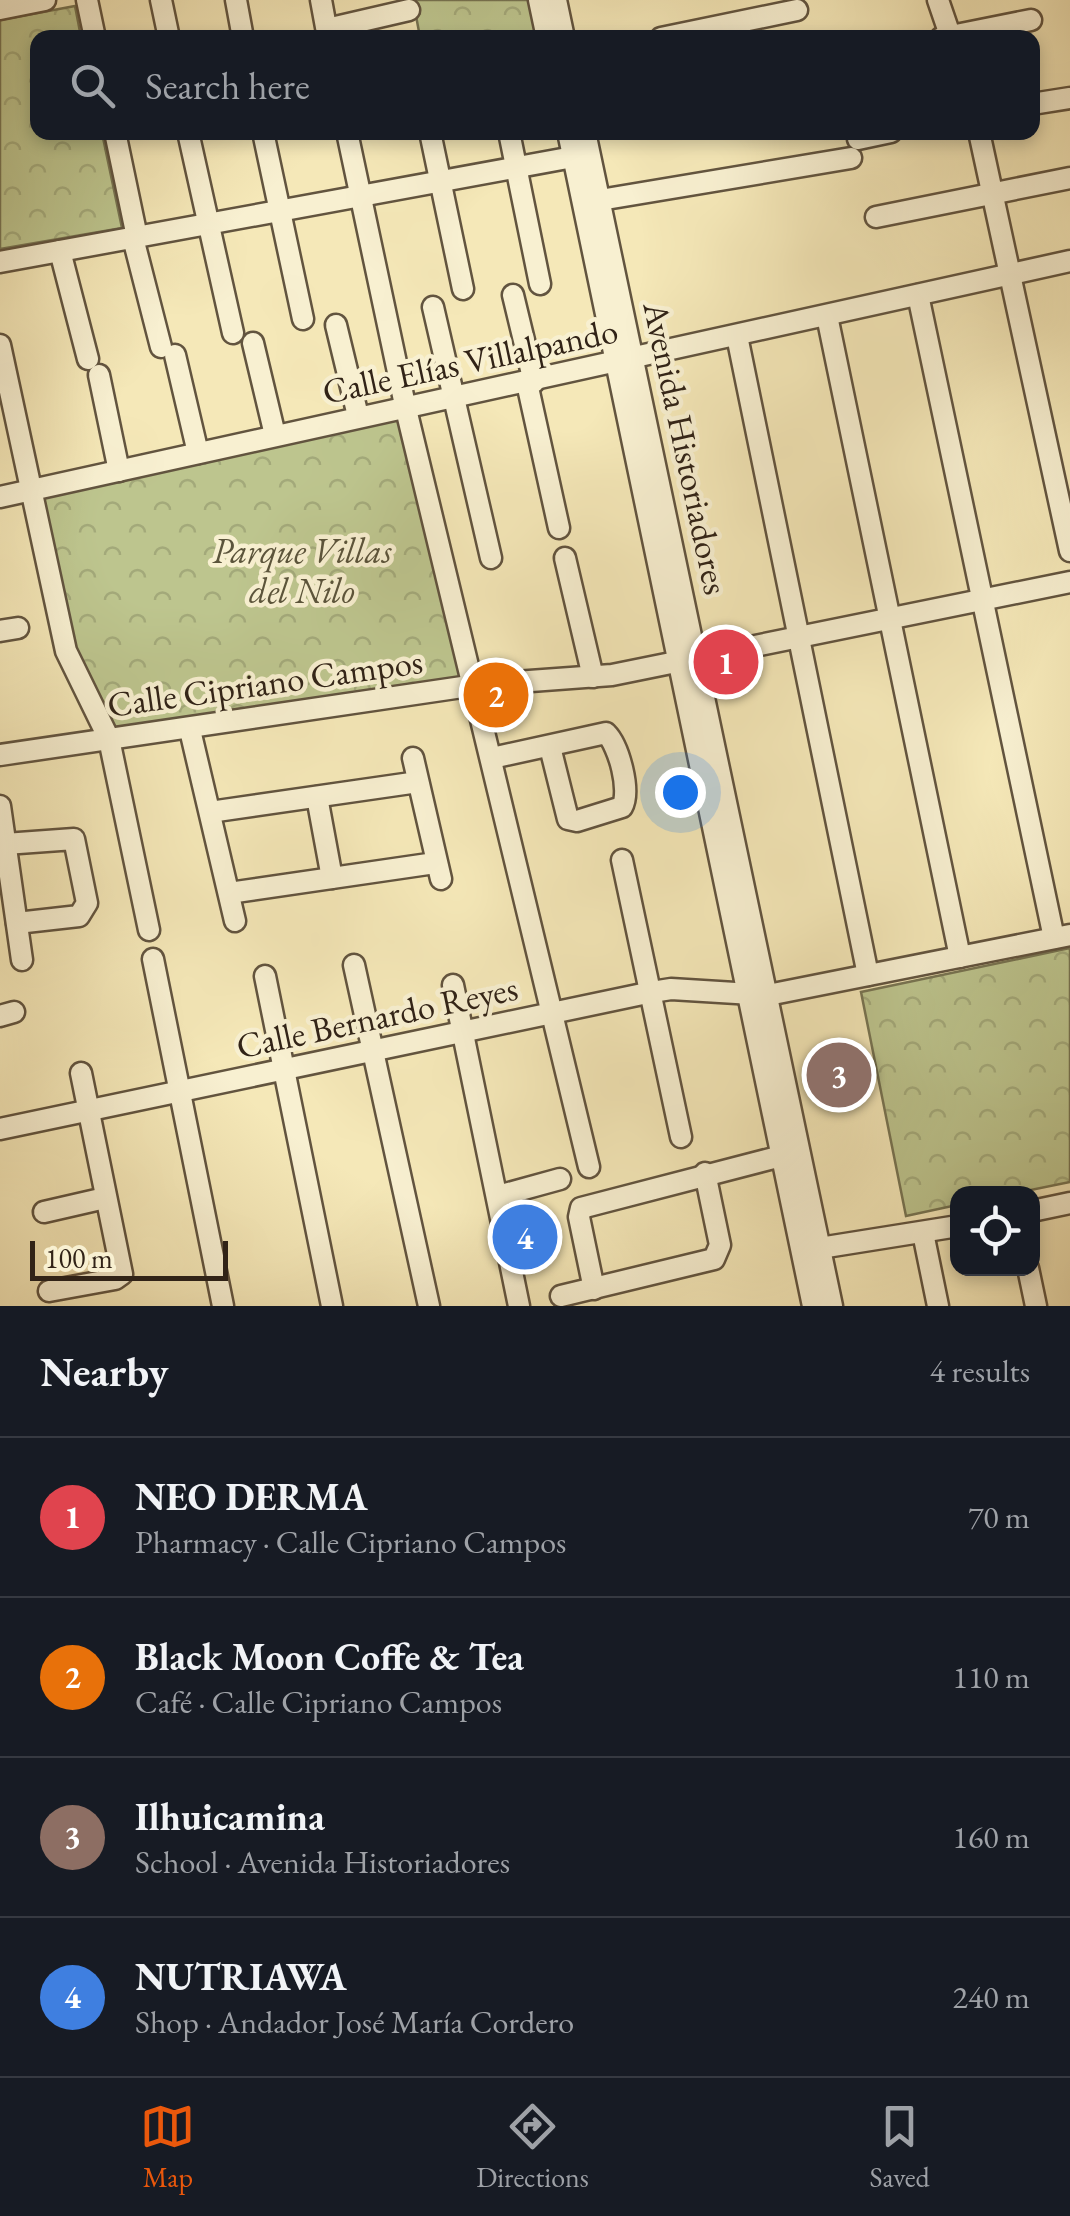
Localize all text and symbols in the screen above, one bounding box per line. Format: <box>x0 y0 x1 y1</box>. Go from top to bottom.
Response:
search box <box>30 30 1040 140</box>
icon: search <box>65 58 120 113</box>
text: Search here <box>145 61 310 110</box>
street label: Avenida Historiadores <box>633 296 739 598</box>
street label: Calle Elías Villalpando <box>318 307 622 414</box>
park label: Parque Villas del Nilo <box>212 528 392 613</box>
pin: 1 <box>694 624 758 700</box>
street label: Calle Cipriano Campos <box>104 638 425 727</box>
pin: 2 <box>464 658 528 732</box>
your location <box>655 767 706 818</box>
street label: Calle Bernardo Reyes <box>232 965 522 1068</box>
pin: 3 <box>806 1038 872 1112</box>
map controls <box>950 1186 1040 1276</box>
button: locate <box>950 1186 1040 1276</box>
pin: 4 <box>492 1200 558 1274</box>
scale bar <box>30 1236 228 1280</box>
text: 100 m <box>45 1240 113 1276</box>
text: Nearby <box>40 1344 169 1399</box>
text: 4 results <box>930 1350 1030 1392</box>
text: NEO DERMA <box>135 1472 368 1521</box>
text: 1 <box>64 1496 81 1538</box>
text: 70 m <box>968 1496 1030 1538</box>
text: Pharmacy · Calle Cipriano Campos <box>135 1521 566 1563</box>
text: Black Moon Coffe & Tea <box>135 1632 524 1681</box>
text: 2 <box>64 1656 81 1698</box>
text: 110 m <box>953 1656 1030 1698</box>
text: Café · Calle Cipriano Campos <box>135 1681 502 1723</box>
text: Ilhuicamina <box>135 1792 325 1841</box>
text: 3 <box>64 1816 81 1858</box>
text: 160 m <box>953 1816 1030 1858</box>
text: School · Avenida Historiadores <box>135 1841 510 1883</box>
text: NUTRIAWA <box>135 1952 347 2001</box>
text: 4 <box>64 1976 81 2018</box>
text: 240 m <box>953 1976 1030 2018</box>
text: Shop · Andador José María Cordero <box>135 2001 574 2043</box>
tab: Map <box>140 2099 195 2195</box>
tab: Directions <box>476 2099 589 2195</box>
tab: Saved <box>870 2099 930 2195</box>

